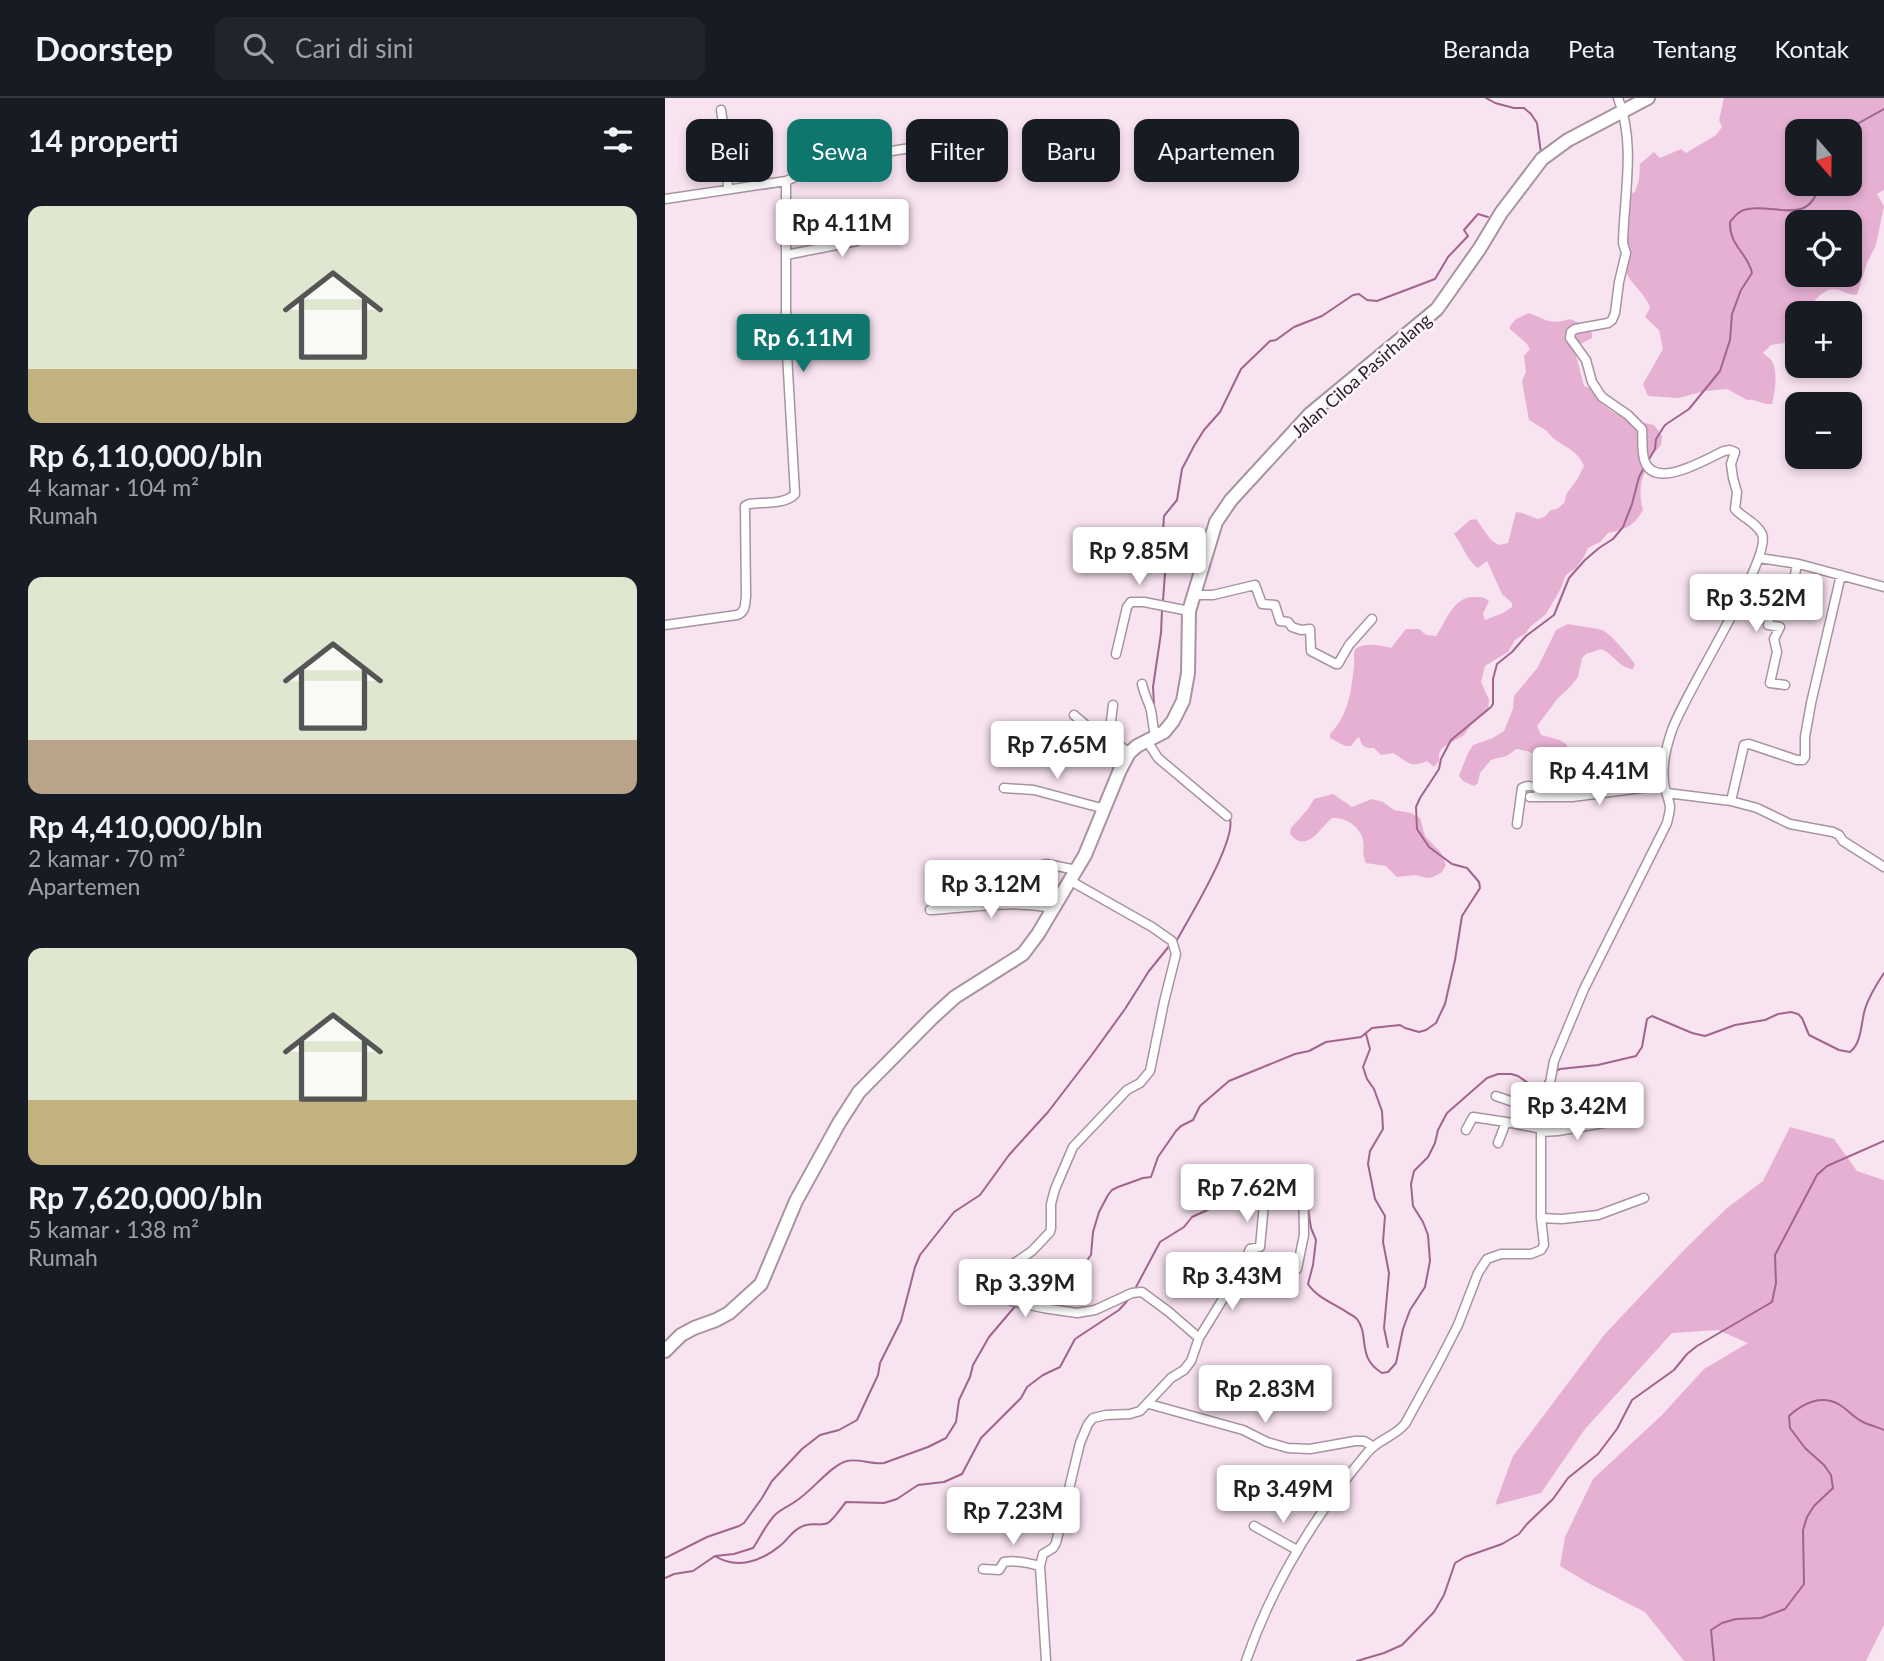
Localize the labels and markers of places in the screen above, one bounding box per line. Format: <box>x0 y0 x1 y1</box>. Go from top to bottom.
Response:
pin: Rp 4.11M <box>770 200 914 259</box>
pin: Rp 6.11M <box>731 314 875 374</box>
pin: Rp 9.85M <box>1067 528 1211 587</box>
pin: Rp 3.52M <box>1684 574 1828 634</box>
pin: Rp 7.65M <box>985 722 1129 781</box>
pin: Rp 4.41M <box>1527 748 1671 807</box>
pin: Rp 3.12M <box>919 860 1063 920</box>
pin: Rp 3.42M <box>1505 1082 1649 1142</box>
pin: Rp 7.62M <box>1175 1164 1319 1224</box>
pin: Rp 3.43M <box>1160 1252 1304 1312</box>
pin: Rp 3.39M <box>953 1260 1097 1319</box>
pin: Rp 2.83M <box>1193 1366 1337 1425</box>
pin: Rp 3.49M <box>1211 1466 1355 1525</box>
pin: Rp 7.23M <box>941 1488 1085 1547</box>

